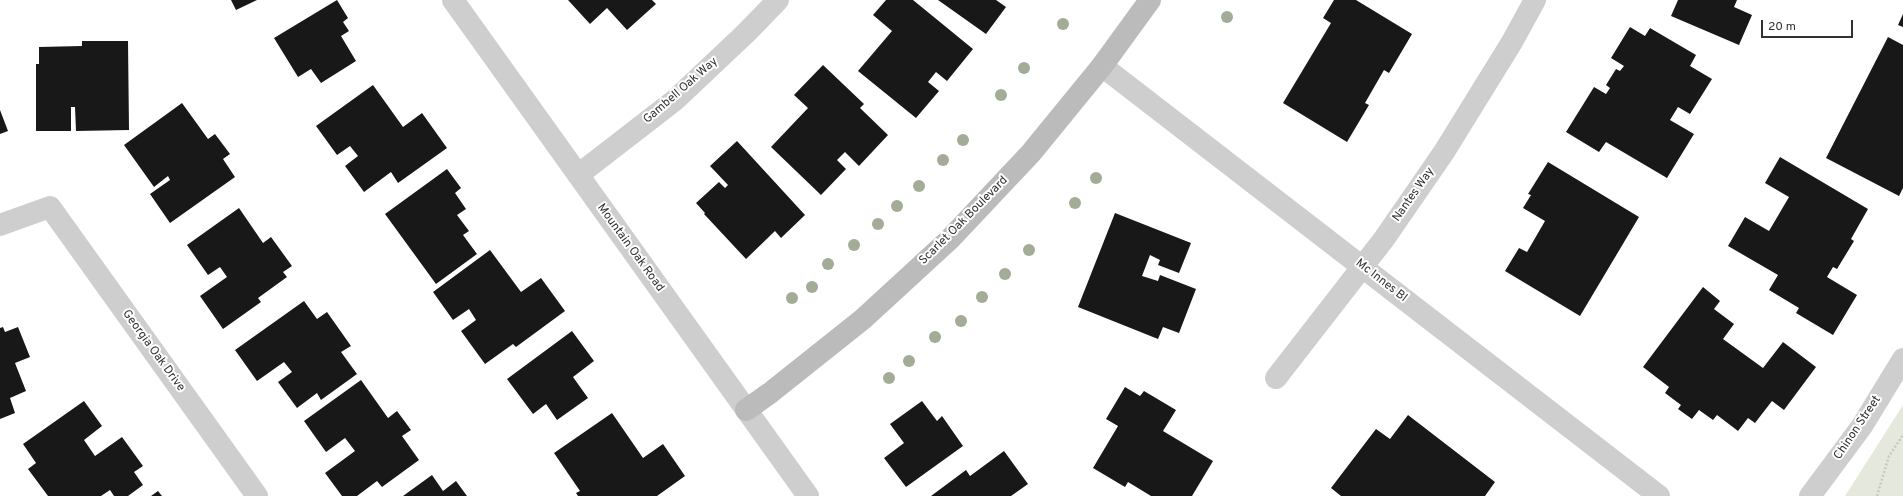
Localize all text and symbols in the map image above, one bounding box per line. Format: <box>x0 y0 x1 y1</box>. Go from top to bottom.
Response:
scale bar <box>1763 12 1855 38</box>
text: 20 m <box>1768 19 1796 35</box>
street label: Gambell Oak Way <box>641 55 721 127</box>
street label: Nantes Way <box>1390 165 1438 225</box>
street label: Scarlet Oak Boulevard <box>917 174 1011 268</box>
street label: Mountain Oak Road <box>593 201 667 295</box>
street label: Mc Innes Bl <box>1352 256 1410 306</box>
street label: Georgia Oak Drive <box>119 307 187 395</box>
street label: Chinon Street <box>1831 393 1885 463</box>

